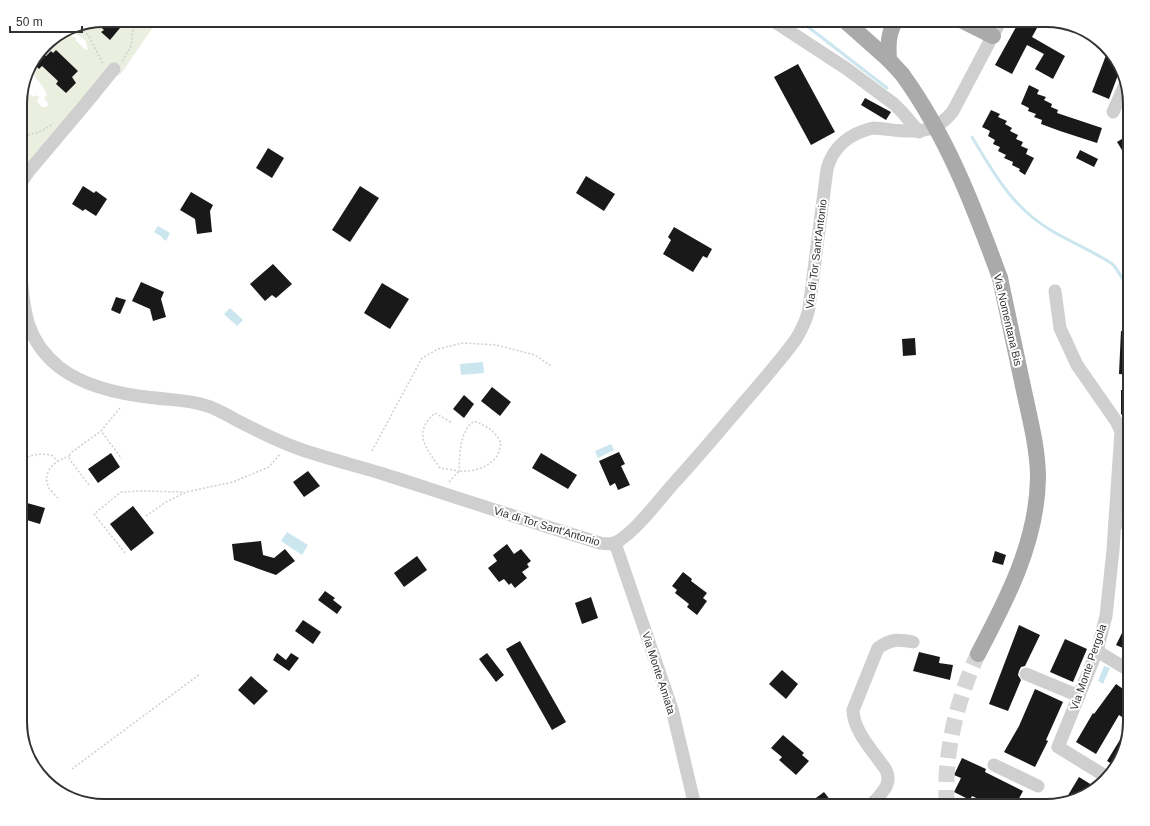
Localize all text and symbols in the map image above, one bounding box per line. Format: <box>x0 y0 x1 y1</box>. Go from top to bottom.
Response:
scale bar <box>10 8 82 34</box>
text: 50 m <box>16 15 43 29</box>
street label: Via di Tor Sant'Antonio <box>803 198 829 310</box>
street label: Via Nomentana Bis <box>992 273 1025 368</box>
street label: Via di Tor Sant'Antonio <box>492 504 602 548</box>
street label: Via Monte Pergola <box>1068 622 1109 712</box>
street label: Via Monte Amiata <box>640 630 678 717</box>

